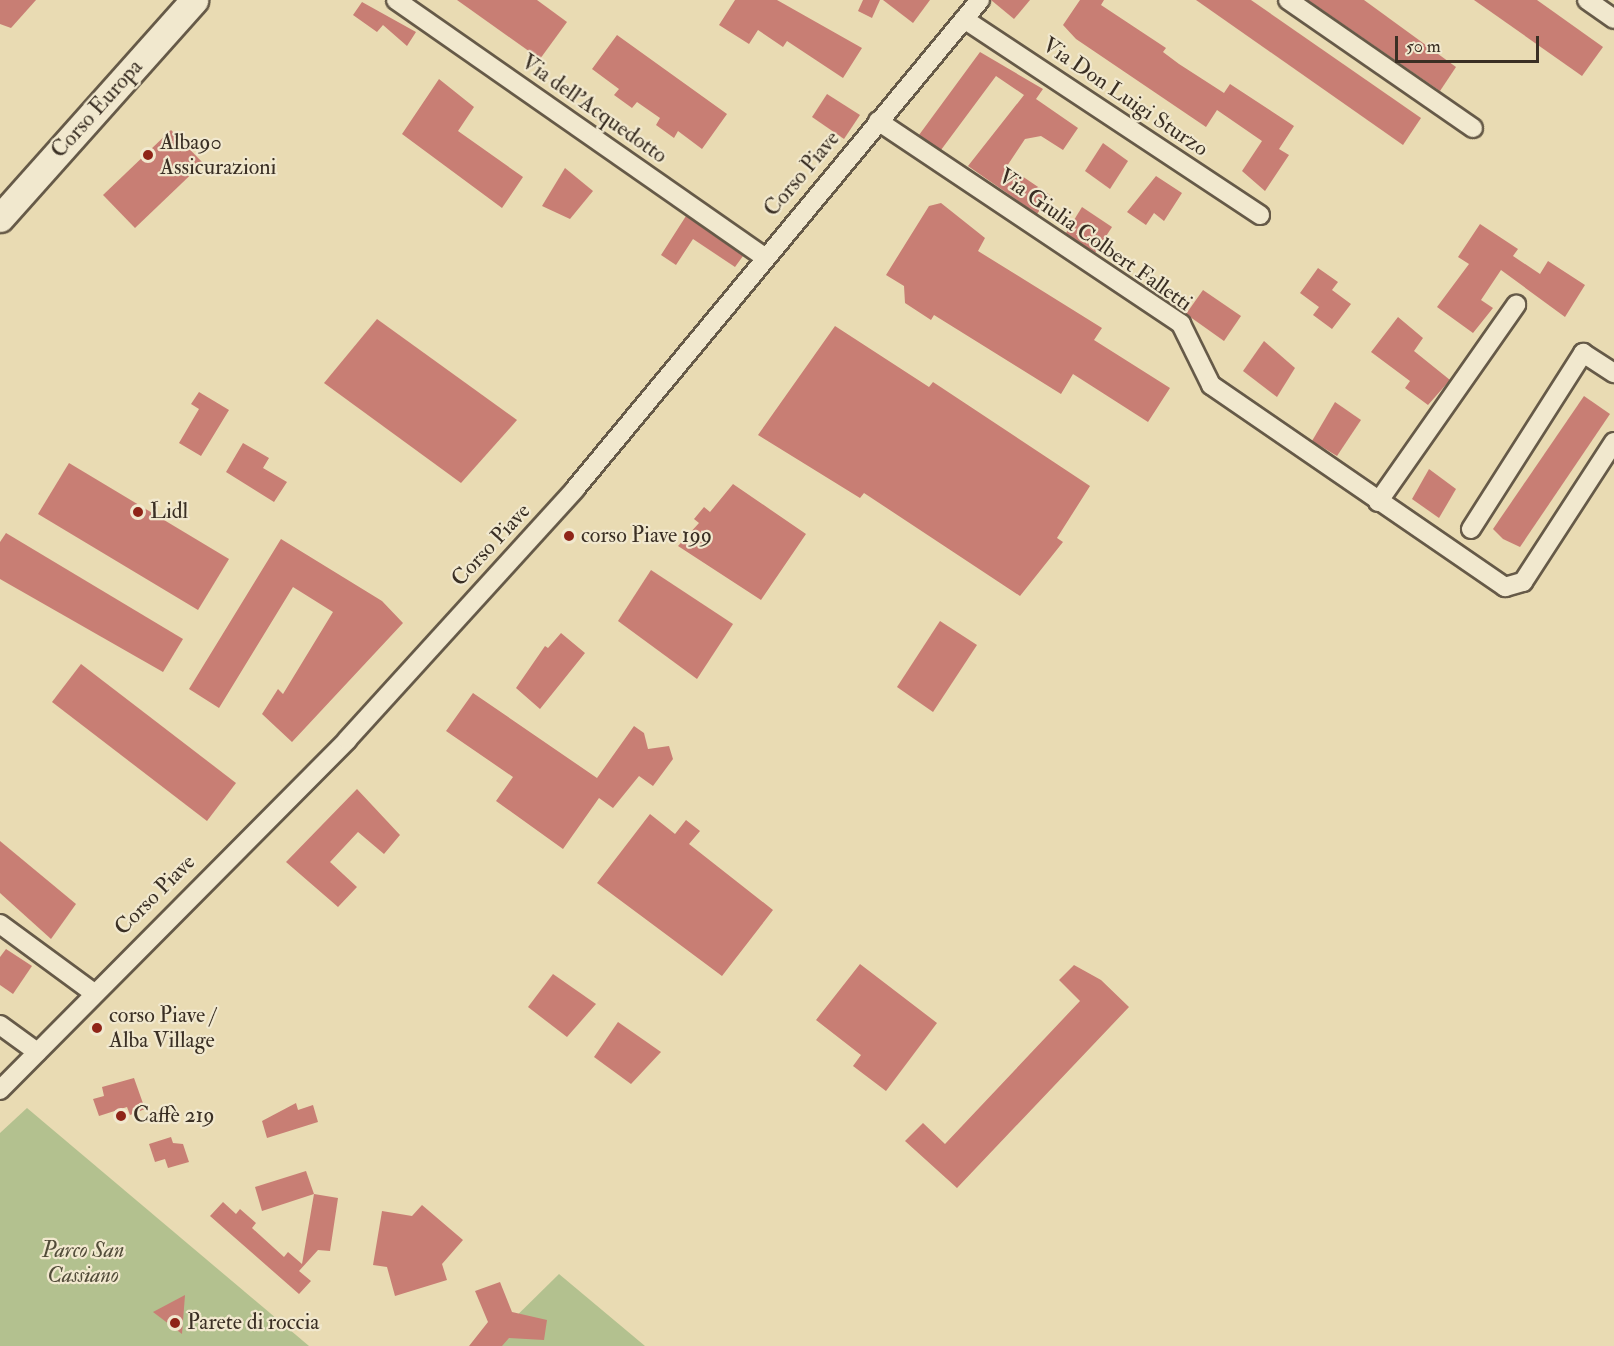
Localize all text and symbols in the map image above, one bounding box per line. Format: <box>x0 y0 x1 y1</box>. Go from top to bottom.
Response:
scale bar <box>1398 24 1542 62</box>
street label: Via Don Luigi Sturzo <box>1037 32 1213 162</box>
text: 50 m <box>1406 35 1441 58</box>
street label: Via dell'Acquedotto <box>516 49 672 169</box>
street label: Corso Europa <box>46 54 148 164</box>
street label: Corso Piave <box>759 126 845 222</box>
place label: Alba90 Assicurazioni <box>160 129 276 180</box>
marker: Alba90 Assicurazioni <box>141 148 155 162</box>
street label: Via Giulia Colbert Falletti <box>993 163 1197 317</box>
street label: Corso Piave <box>446 498 536 592</box>
place label: Lidl <box>150 499 188 525</box>
marker: Lidl <box>131 505 145 519</box>
place label: corso Piave 199 <box>581 523 712 549</box>
marker: corso Piave 199 <box>562 529 576 543</box>
street label: Corso Piave <box>109 849 201 941</box>
place label: corso Piave / Alba Village <box>109 1002 216 1054</box>
marker: corso Piave / Alba Village <box>90 1021 104 1035</box>
place label: Caffè 219 <box>133 1103 215 1129</box>
marker: Caffè 219 <box>114 1109 128 1123</box>
park label: Parco San Cassiano <box>42 1237 124 1288</box>
place label: Parete di roccia <box>187 1310 319 1336</box>
marker: Parete di roccia <box>168 1316 182 1330</box>

